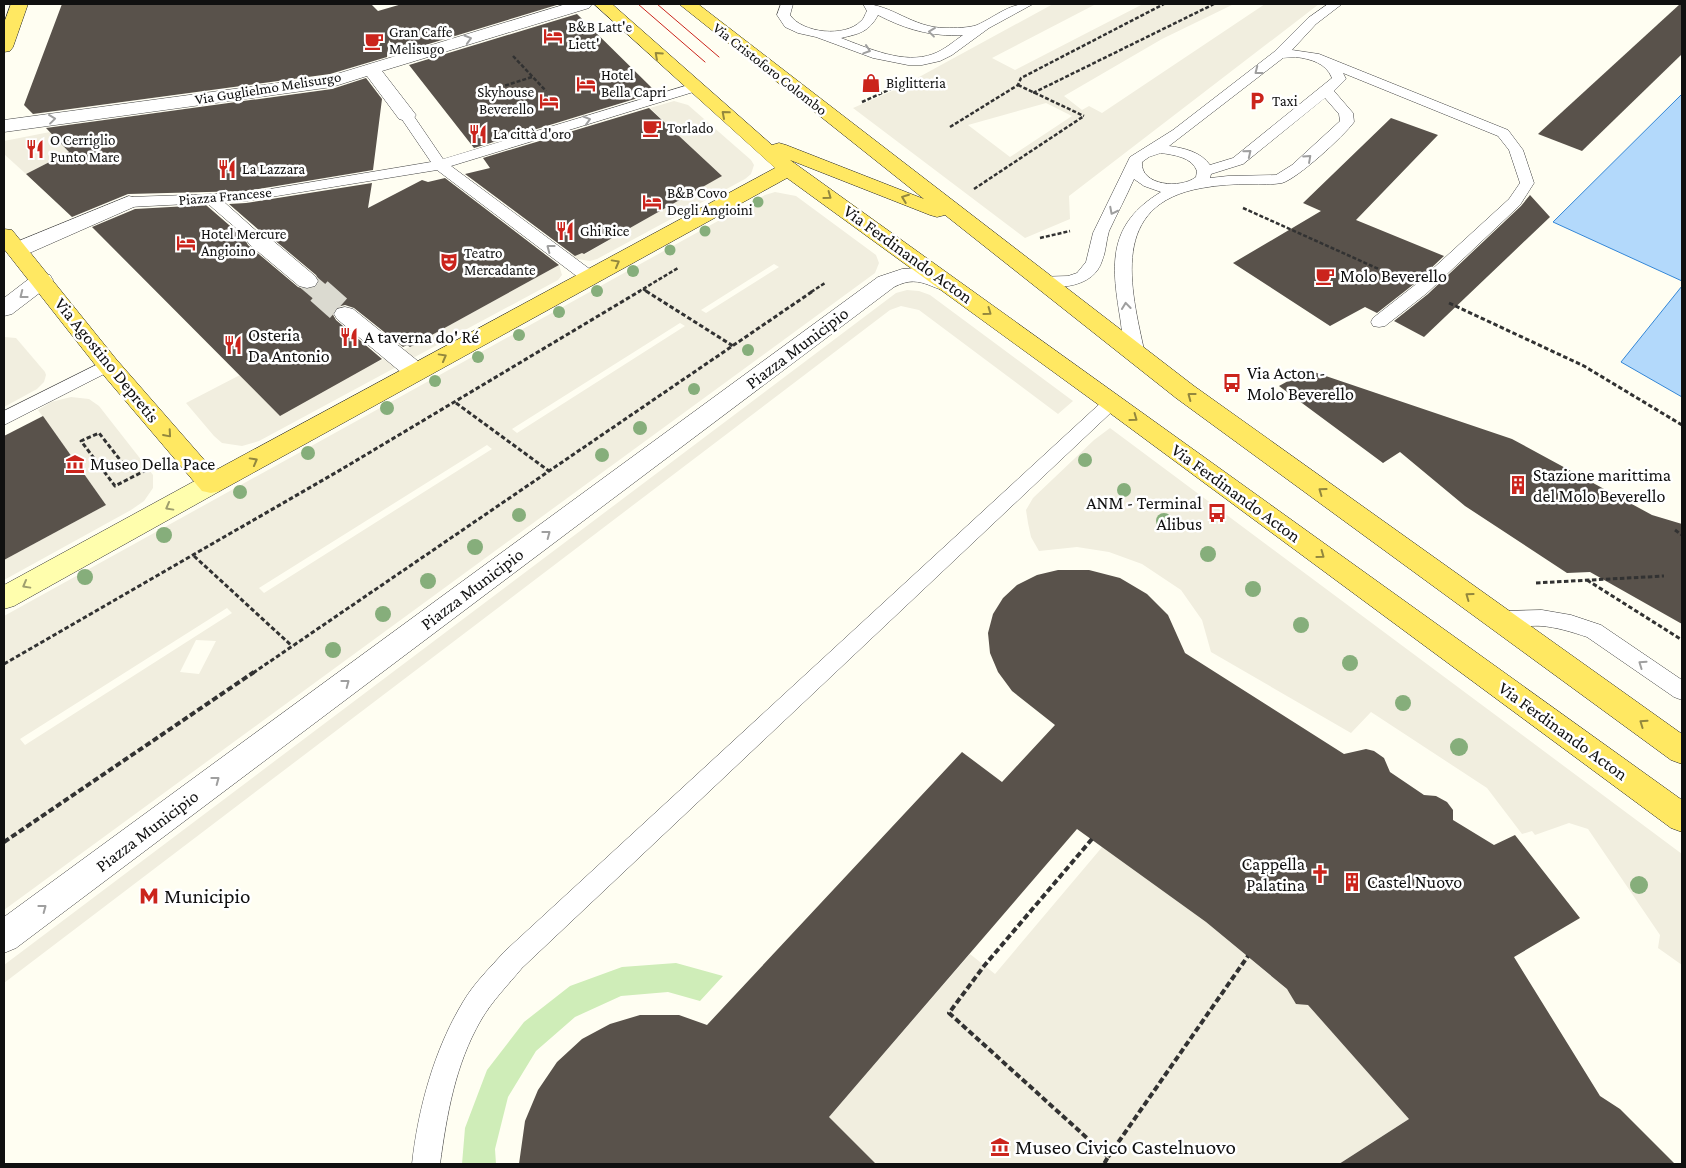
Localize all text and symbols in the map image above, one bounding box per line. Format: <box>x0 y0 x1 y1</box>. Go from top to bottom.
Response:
place label: B&B Latt'e Liett' <box>568 19 632 52</box>
street label: Via Cristoforo Colombo <box>710 20 830 118</box>
place label: Gran Caffe Melisugo <box>389 24 453 58</box>
hotel icon: B&B Latt'e Liett' <box>542 25 564 47</box>
one-way arrow <box>927 27 935 38</box>
cafe icon: Gran Caffe Melisugo <box>363 30 385 52</box>
one-way arrow <box>463 34 472 44</box>
one-way arrow <box>863 44 871 54</box>
one-way arrow <box>655 52 664 61</box>
one-way arrow <box>1255 66 1264 74</box>
place label: Hotel Bella Capri <box>601 67 666 101</box>
street label: Via Guglielmo Melisurgo <box>194 69 342 108</box>
shop icon: Biglitteria <box>860 72 882 94</box>
hotel icon: Hotel Bella Capri <box>575 73 597 95</box>
place label: Biglitteria <box>886 75 946 92</box>
place label: Skyhouse Beverello <box>477 84 534 117</box>
hotel icon: Skyhouse Beverello <box>538 90 560 112</box>
parking icon: Taxi <box>1246 90 1268 112</box>
place label: Taxi <box>1272 93 1298 109</box>
one-way arrow <box>721 110 730 119</box>
one-way arrow <box>48 114 56 125</box>
one-way arrow <box>582 115 591 125</box>
cafe icon: Torlado <box>641 117 663 139</box>
place label: Torlado <box>667 120 713 136</box>
restaurant icon: La città d'oro <box>467 123 489 145</box>
place label: La città d'oro <box>493 126 571 142</box>
place label: O Cerriglio Punto Mare <box>50 132 120 165</box>
restaurant icon: O Cerriglio Punto Mare <box>24 138 46 160</box>
one-way arrow <box>1242 150 1251 158</box>
one-way arrow <box>1302 155 1311 163</box>
restaurant icon: La Lazzara <box>216 158 238 180</box>
place label: La Lazzara <box>242 161 305 177</box>
street label: Piazza Francese <box>178 184 273 208</box>
place label: B&B Covo Degli Angioini <box>667 185 753 219</box>
one-way arrow <box>822 190 832 199</box>
hotel icon: B&B Covo Degli Angioini <box>641 191 663 213</box>
one-way arrow <box>901 194 910 204</box>
street label: Via Ferdinando Acton <box>840 200 977 308</box>
one-way arrow <box>1109 205 1119 214</box>
restaurant icon: Ghi Rice <box>554 220 576 242</box>
place label: Ghi Rice <box>580 223 630 239</box>
place label: Hotel Mercure Angioino <box>201 226 287 260</box>
hotel icon: Hotel Mercure Angioino <box>175 232 197 254</box>
place label: Teatro Mercadante <box>464 245 536 278</box>
one-way arrow <box>546 245 556 254</box>
theatre icon: Teatro Mercadante <box>438 251 460 273</box>
one-way arrow <box>611 259 620 269</box>
cafe icon: Molo Beverello <box>1314 265 1336 287</box>
place label: Molo Beverello <box>1340 266 1447 286</box>
one-way arrow <box>19 289 29 298</box>
street label: Via Agostino Depretis <box>51 294 163 426</box>
one-way arrow <box>1121 302 1132 310</box>
street label: Piazza Municipio <box>742 303 852 393</box>
one-way arrow <box>982 306 992 315</box>
place label: Osteria Da Antonio <box>248 325 330 366</box>
restaurant icon: A taverna do' Ré <box>338 326 360 348</box>
place label: A taverna do' Ré <box>364 327 479 347</box>
restaurant icon: Osteria Da Antonio <box>222 334 244 356</box>
one-way arrow <box>437 353 446 363</box>
place label: Via Acton - Molo Beverello <box>1247 363 1354 404</box>
bus stop icon: Via Acton - Molo Beverello <box>1221 372 1243 394</box>
one-way arrow <box>1187 393 1197 402</box>
one-way arrow <box>1128 412 1137 420</box>
one-way arrow <box>162 429 171 438</box>
street label: Via Ferdinando Acton <box>1168 439 1305 547</box>
museum icon: Museo Della Pace <box>64 453 86 475</box>
place label: Museo Della Pace <box>90 454 215 474</box>
one-way arrow <box>249 457 258 467</box>
place label: Stazione marittima del Molo Beverello <box>1533 465 1671 506</box>
building icon: Stazione marittima del Molo Beverello <box>1507 474 1529 496</box>
one-way arrow <box>1318 488 1328 497</box>
place label: ANM - Terminal Alibus <box>1086 493 1202 534</box>
one-way arrow <box>165 501 174 511</box>
bus stop icon: ANM - Terminal Alibus <box>1206 502 1228 524</box>
one-way arrow <box>541 531 551 540</box>
street label: Piazza Municipio <box>417 544 527 634</box>
one-way arrow <box>1315 549 1325 558</box>
one-way arrow <box>22 579 31 589</box>
one-way arrow <box>1465 593 1474 602</box>
one-way arrow <box>1638 661 1648 670</box>
street label: Via Ferdinando Acton <box>1495 677 1632 785</box>
one-way arrow <box>340 680 350 689</box>
one-way arrow <box>1639 720 1648 729</box>
one-way arrow <box>210 777 219 786</box>
street label: Piazza Municipio <box>92 786 202 876</box>
place label: Cappella Palatina <box>1242 854 1305 895</box>
church icon: Cappella Palatina <box>1309 863 1331 885</box>
building icon: Castel Nuovo <box>1341 871 1363 893</box>
place label: Castel Nuovo <box>1367 872 1462 892</box>
place label: Municipio <box>164 884 250 908</box>
metro station icon: Municipio <box>138 885 160 907</box>
one-way arrow <box>37 905 47 914</box>
place label: Museo Civico Castelnuovo <box>1015 1135 1236 1159</box>
museum icon: Museo Civico Castelnuovo <box>989 1136 1011 1158</box>

